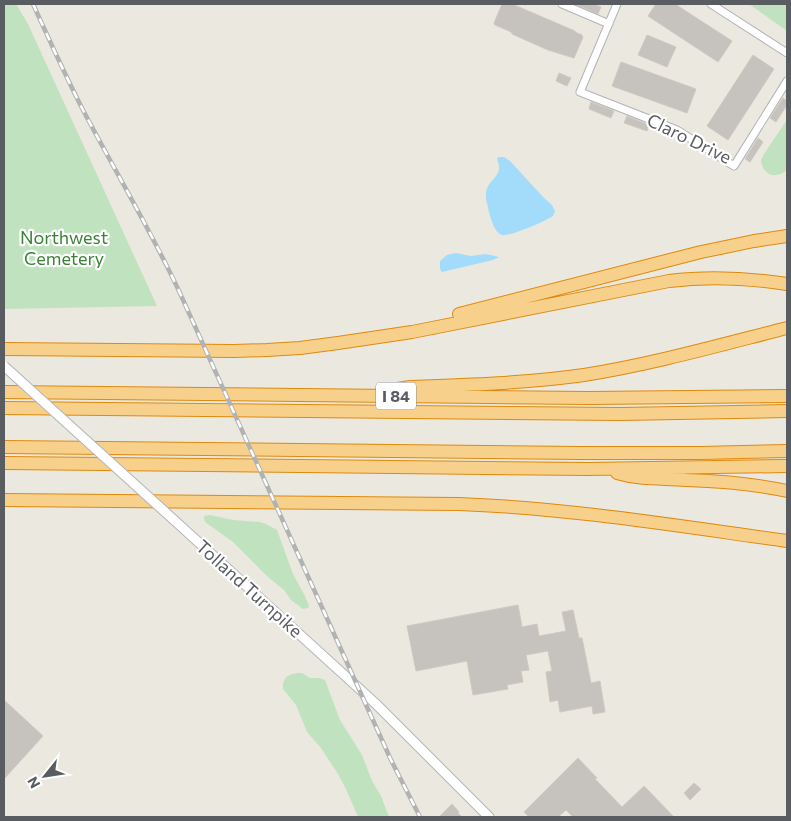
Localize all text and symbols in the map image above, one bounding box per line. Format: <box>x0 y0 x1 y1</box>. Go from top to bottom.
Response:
street label: Claro Drive <box>644 108 735 168</box>
park label: Northwest Cemetery <box>20 226 108 269</box>
road number: I 84 <box>376 382 416 410</box>
street label: Tolland Turnpike <box>192 535 307 642</box>
north arrow <box>20 751 70 801</box>
text: N <box>23 774 43 792</box>

